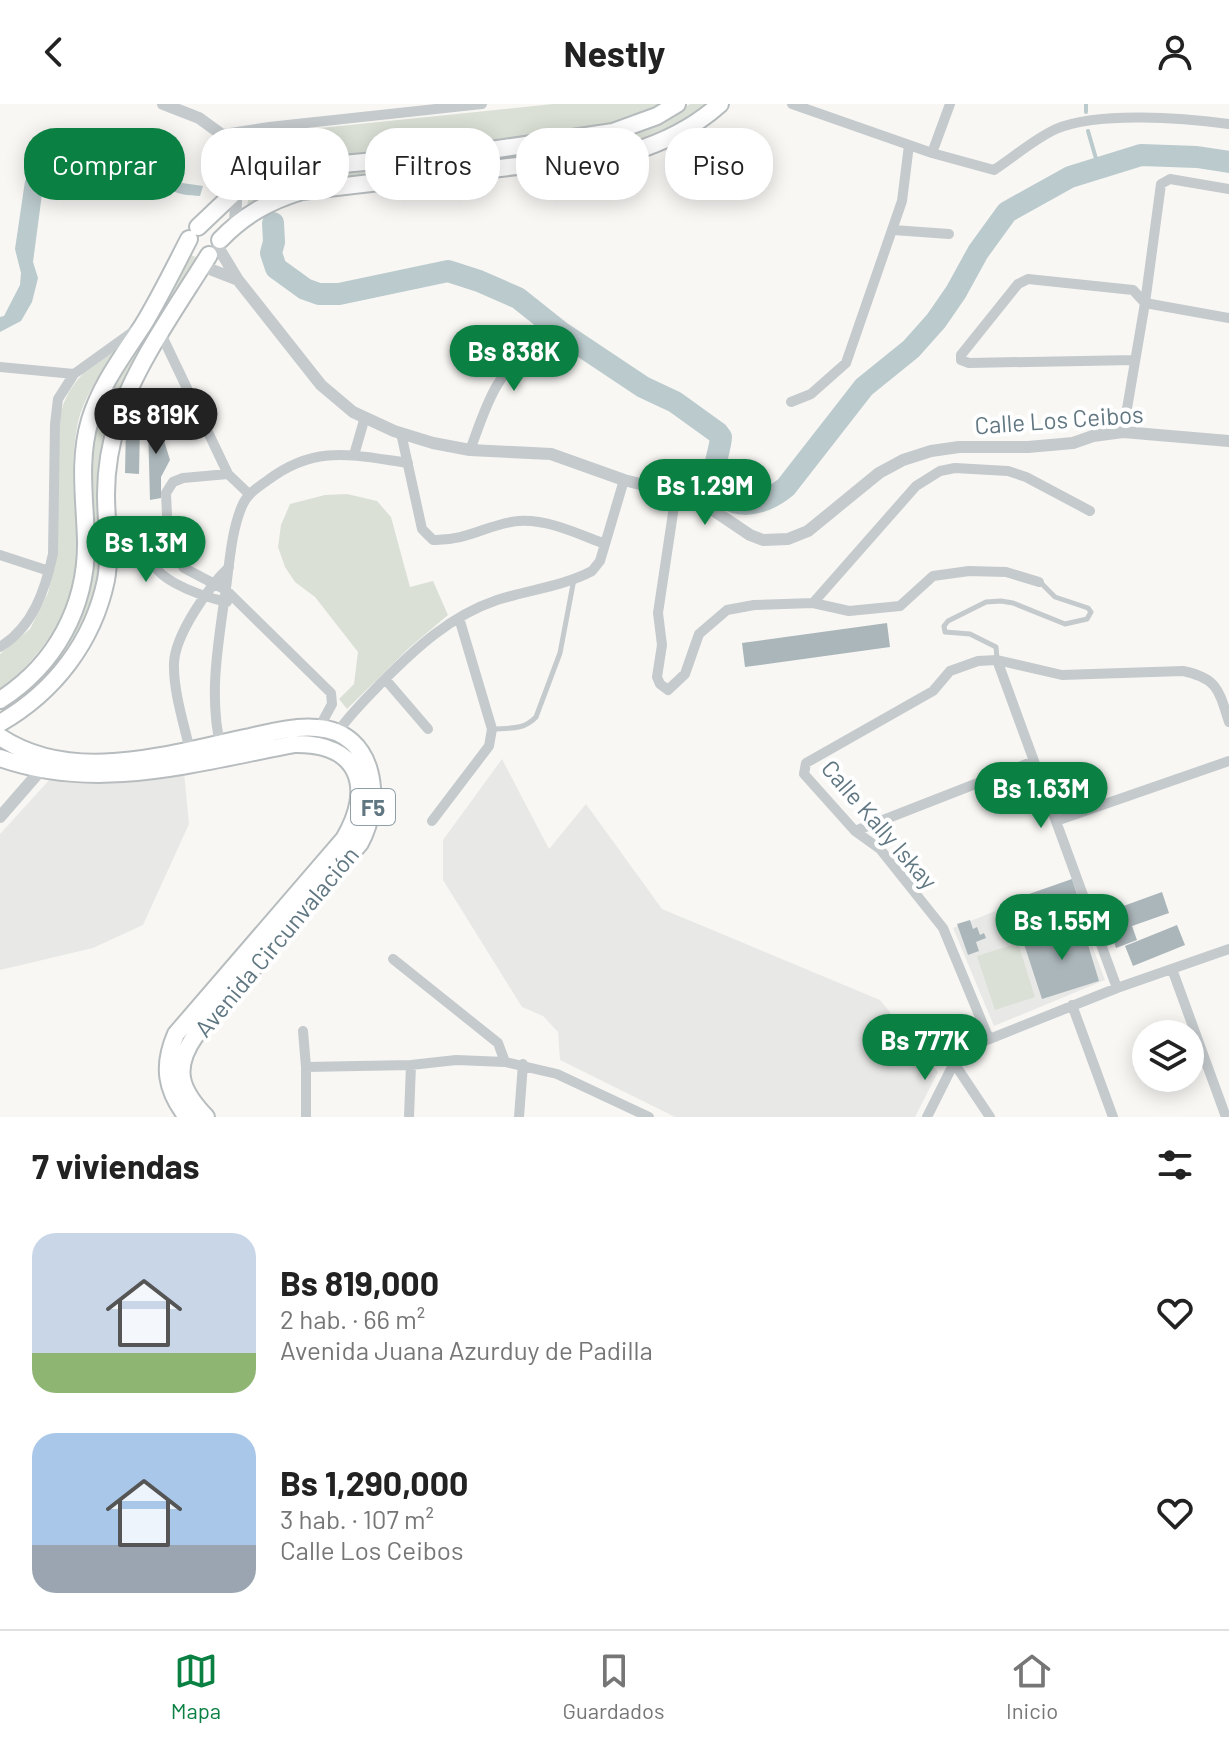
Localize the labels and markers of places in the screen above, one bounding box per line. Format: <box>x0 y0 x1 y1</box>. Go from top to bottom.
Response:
pin: Bs 838K <box>440 325 588 393</box>
pin: Bs 819K <box>82 388 230 456</box>
pin: Bs 1.29M <box>622 459 788 527</box>
pin: Bs 1.3M <box>72 516 220 584</box>
pin: Bs 1.63M <box>958 762 1124 830</box>
pin: Bs 1.55M <box>979 894 1145 962</box>
pin: Bs 777K <box>851 1014 999 1082</box>

